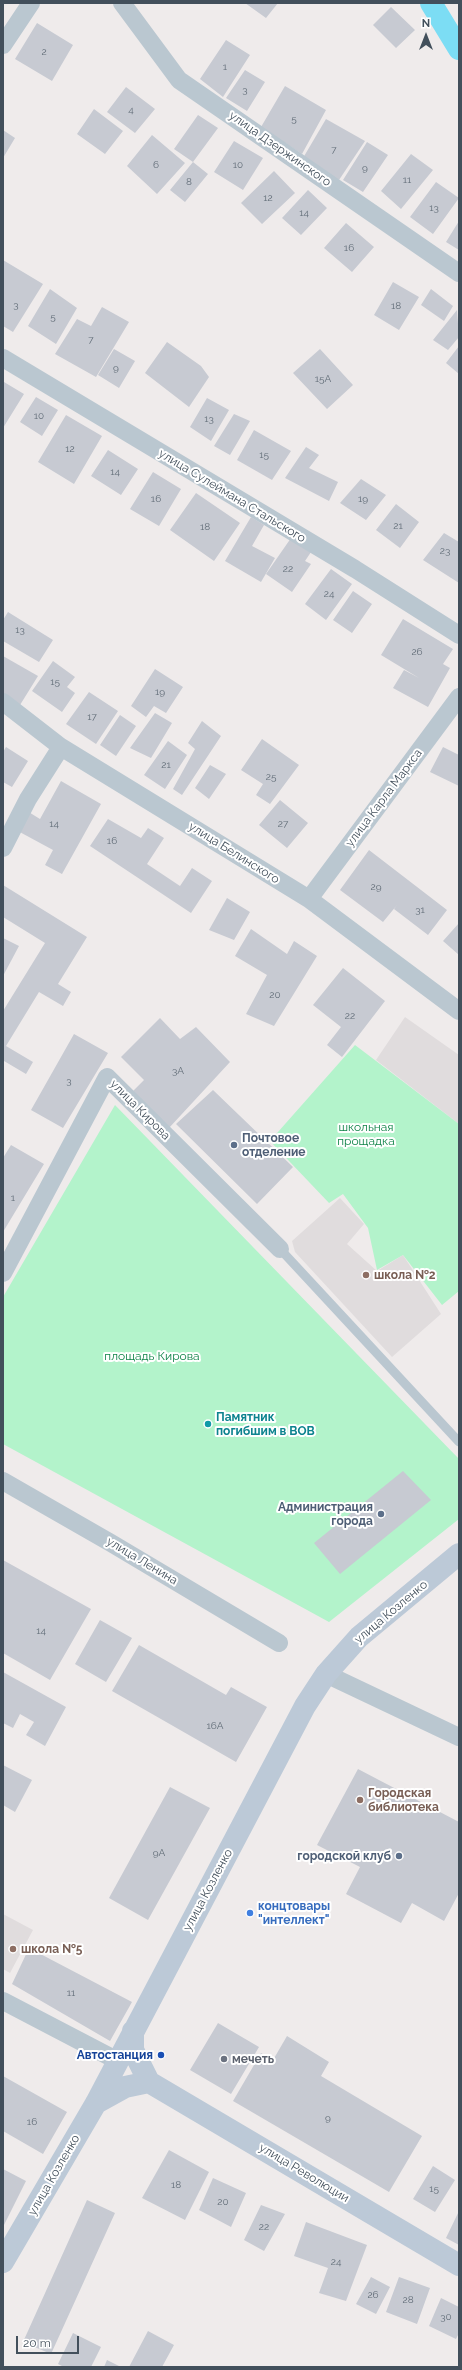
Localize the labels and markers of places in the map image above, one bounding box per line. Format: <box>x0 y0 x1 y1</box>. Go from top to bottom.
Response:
place label: Почтовое отделение <box>242 1131 306 1159</box>
marker: Почтовое отделение <box>229 1140 239 1150</box>
place label: школа №2 <box>374 1268 436 1282</box>
marker: школа №2 <box>361 1270 371 1280</box>
place label: Памятник погибшим в ВОВ <box>216 1410 315 1438</box>
marker: Памятник погибшим в ВОВ <box>203 1419 213 1429</box>
place label: Администрация города <box>278 1500 373 1528</box>
marker: Администрация города <box>376 1509 386 1519</box>
place label: Городская библиотека <box>368 1786 439 1814</box>
marker: Городская библиотека <box>355 1795 365 1805</box>
place label: городской клуб <box>297 1849 391 1863</box>
marker: городской клуб <box>394 1851 404 1861</box>
place label: концтовары "интеллект" <box>258 1899 330 1927</box>
marker: концтовары "интеллект" <box>245 1908 255 1918</box>
place label: школа №5 <box>21 1942 83 1956</box>
marker: школа №5 <box>8 1944 18 1954</box>
place label: Автостанция <box>77 2048 153 2062</box>
marker: Автостанция <box>156 2050 166 2060</box>
place label: мечеть <box>232 2052 274 2066</box>
marker: мечеть <box>219 2054 229 2064</box>

